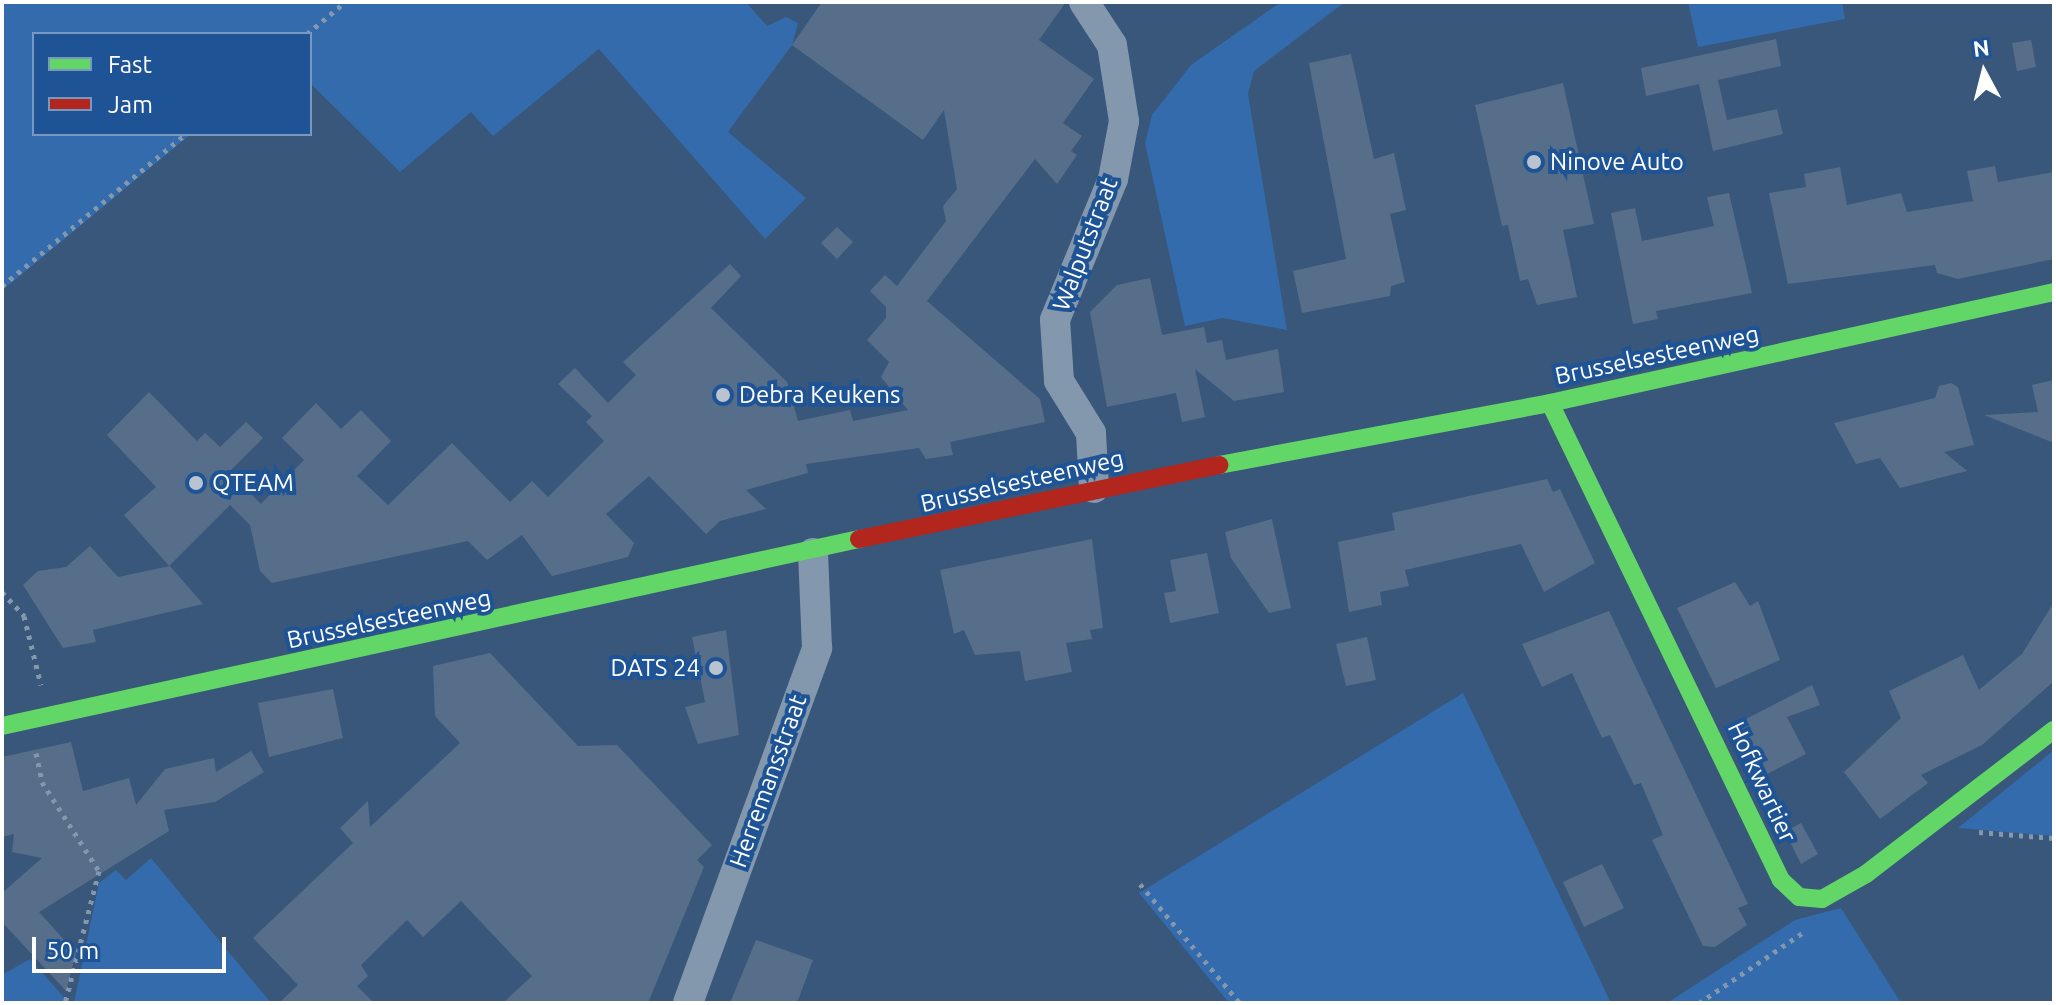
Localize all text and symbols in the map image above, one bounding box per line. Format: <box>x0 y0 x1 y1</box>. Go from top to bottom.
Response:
legend <box>32 32 312 136</box>
north arrow <box>1944 32 2024 112</box>
text: N <box>1971 34 1991 61</box>
text: Fast <box>108 51 152 78</box>
text: Jam <box>108 91 153 118</box>
place label: Ninove Auto <box>1550 148 1684 176</box>
marker: Ninove Auto <box>1525 153 1543 171</box>
street label: Walputstraat <box>1046 173 1124 315</box>
street label: Brusselsesteenweg <box>1552 319 1762 391</box>
place label: Debra Keukens <box>739 381 900 409</box>
marker: Debra Keukens <box>714 386 732 404</box>
street label: Brusselsesteenweg <box>918 444 1126 518</box>
place label: QTEAM <box>212 469 294 497</box>
marker: QTEAM <box>187 474 205 492</box>
street label: Brusselsesteenweg <box>284 583 494 655</box>
place label: DATS 24 <box>611 654 700 682</box>
marker: DATS 24 <box>707 659 725 677</box>
street label: Herremansstraat <box>723 691 813 871</box>
street label: Hofkwartier <box>1722 717 1802 847</box>
scale bar <box>36 921 230 971</box>
text: 50 m <box>46 937 99 964</box>

